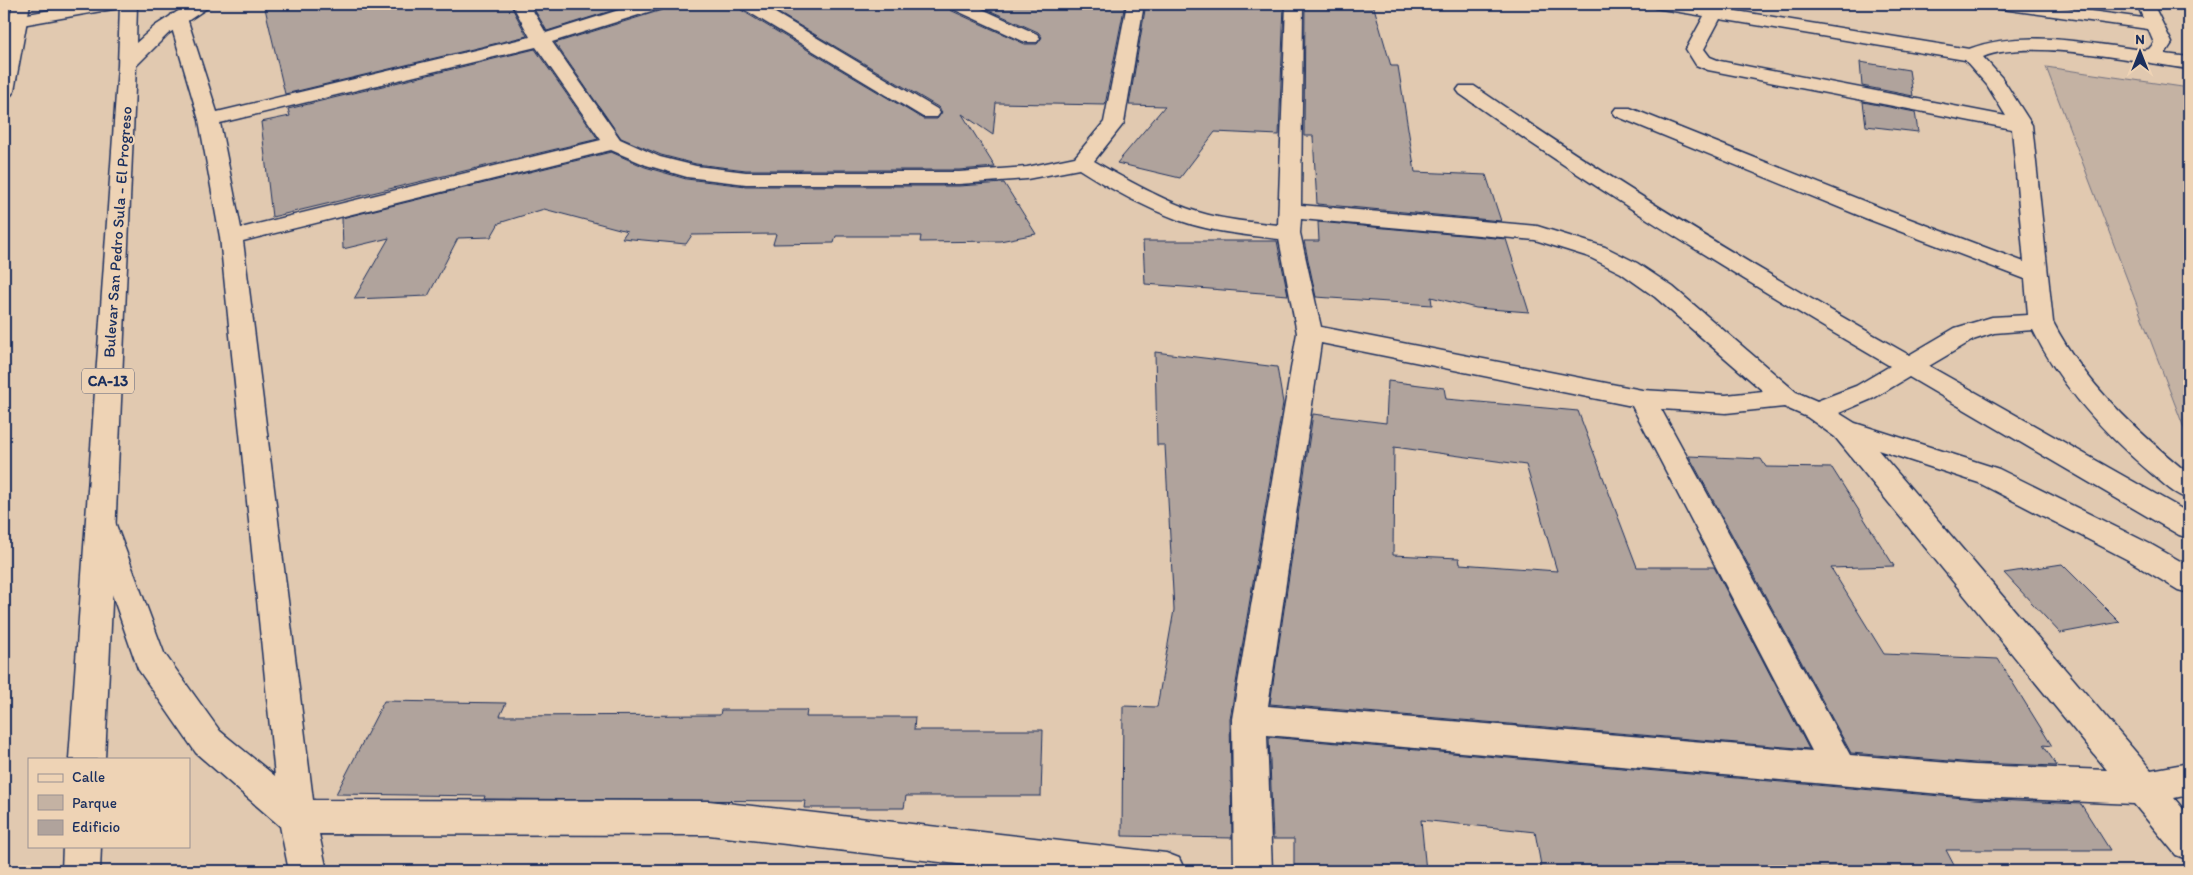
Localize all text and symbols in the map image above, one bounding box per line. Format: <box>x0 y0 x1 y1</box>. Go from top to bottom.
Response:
north arrow <box>2116 28 2166 78</box>
text: N <box>2135 31 2145 48</box>
street label: Bulevar San Pedro Sula - El Progreso <box>99 106 136 358</box>
road number: CA-13 <box>82 368 134 394</box>
legend <box>28 758 190 848</box>
text: Calle <box>72 768 105 786</box>
text: Parque <box>72 794 117 812</box>
text: Edificio <box>72 818 120 836</box>

